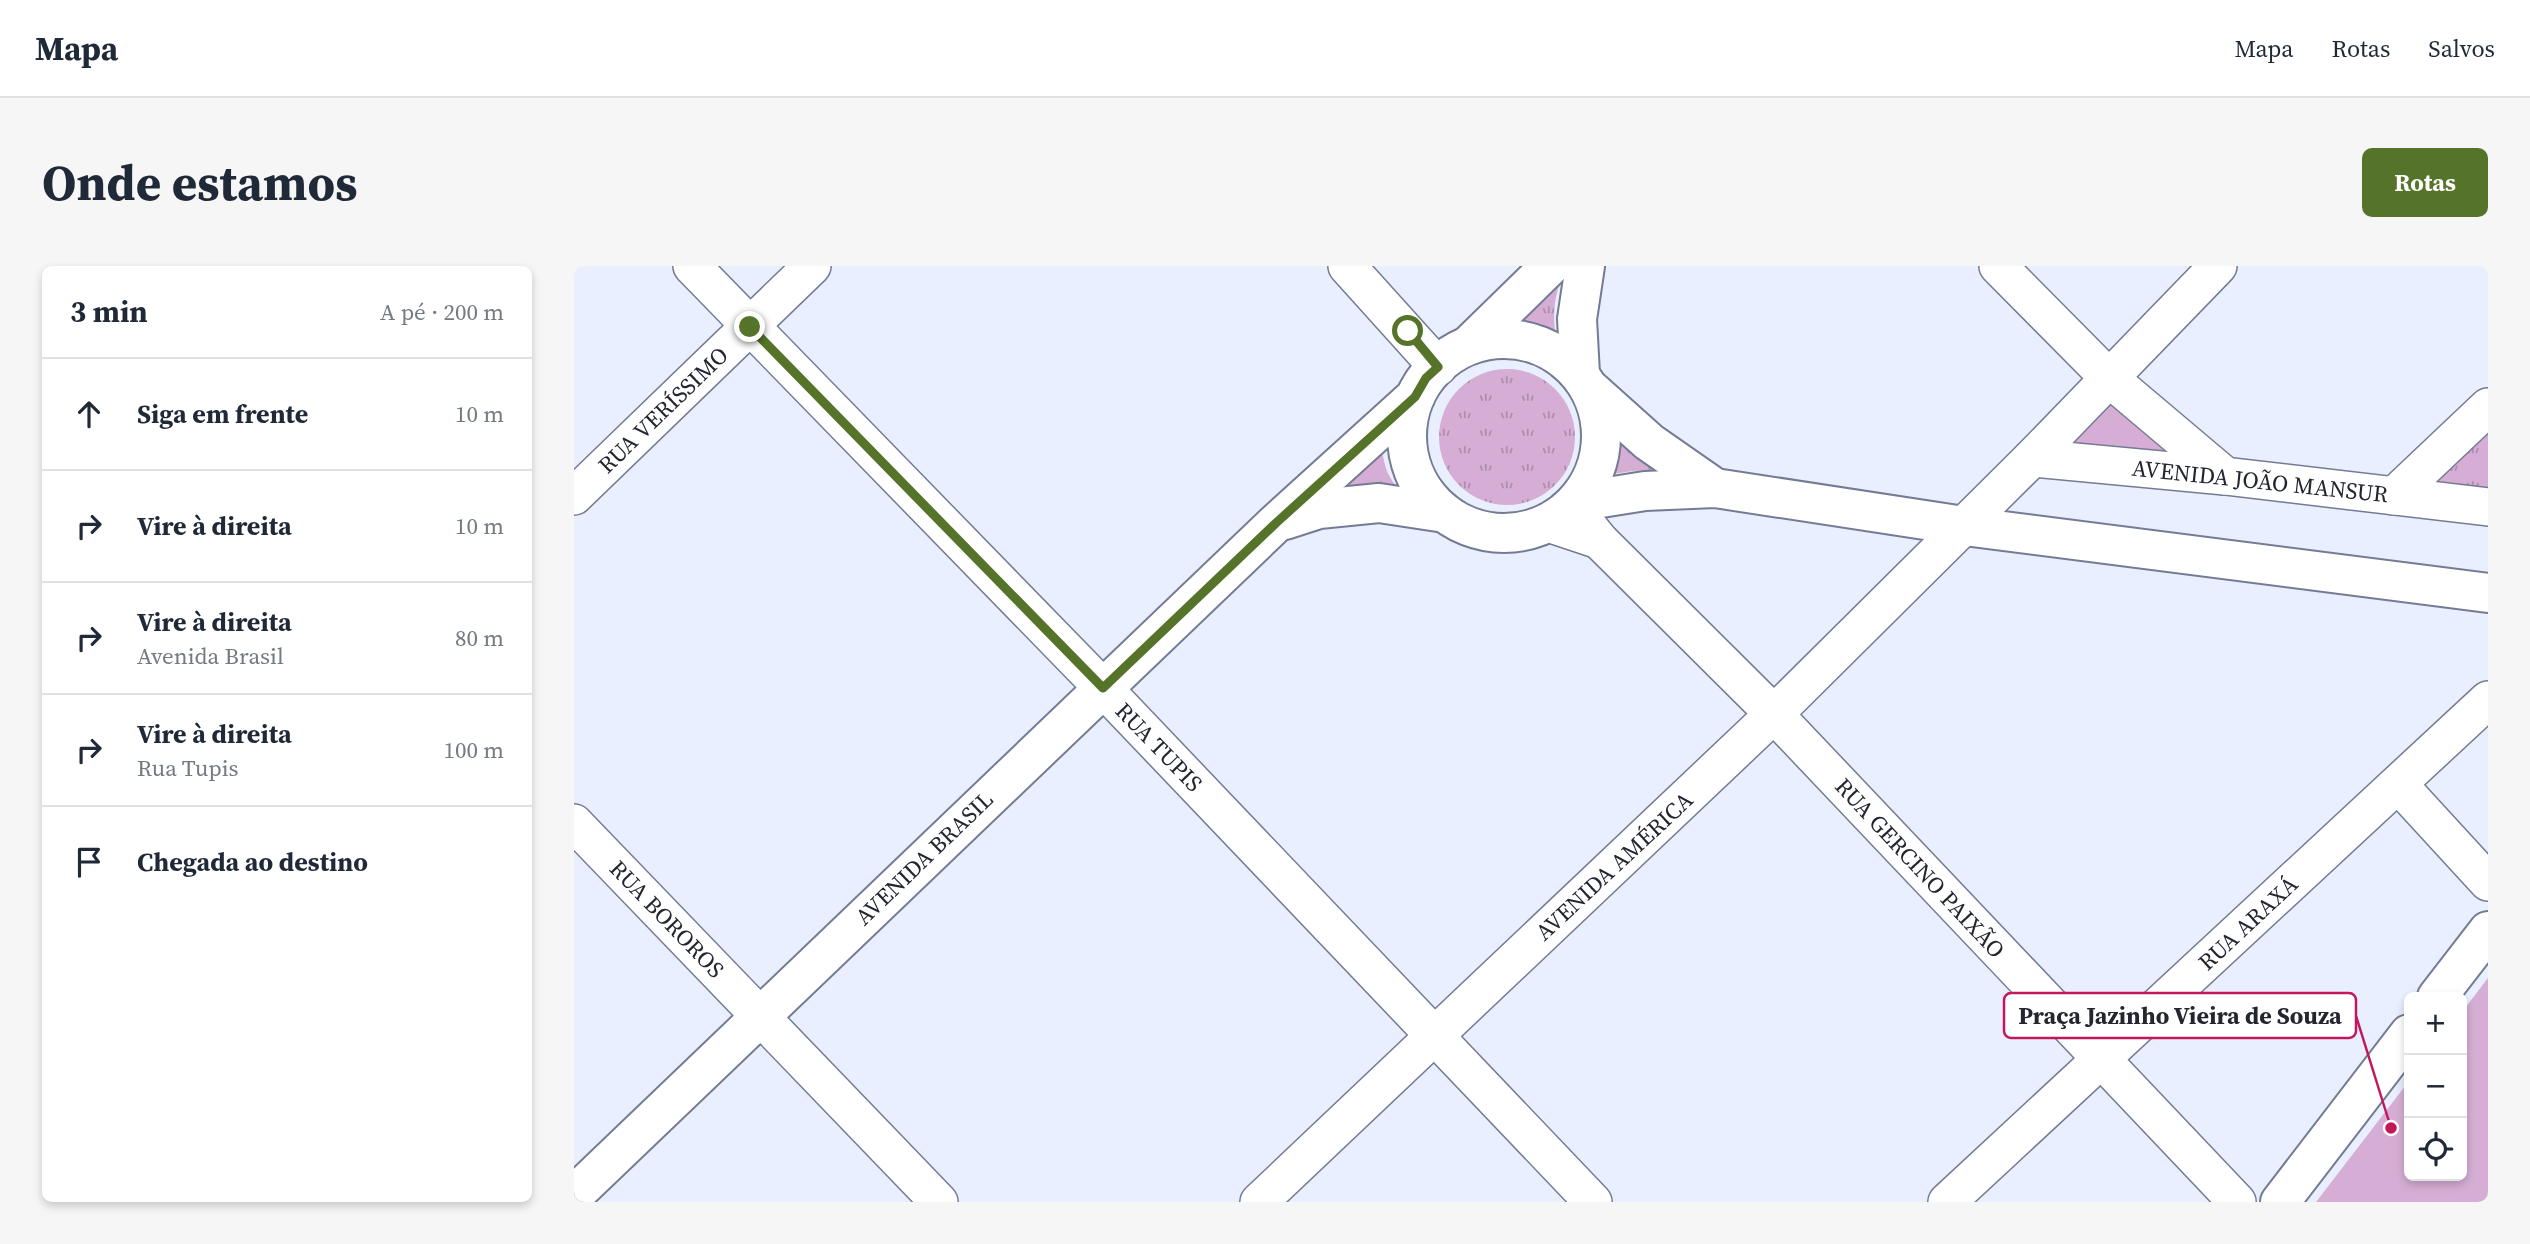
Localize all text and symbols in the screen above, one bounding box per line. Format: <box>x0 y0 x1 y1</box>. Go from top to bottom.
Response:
text: Mapa <box>35 26 118 71</box>
text: Mapa <box>2234 32 2294 65</box>
text: Rotas <box>2332 32 2390 65</box>
text: Salvos <box>2428 32 2495 65</box>
button: Rotas <box>2362 148 2488 217</box>
text: Onde estamos <box>42 149 357 216</box>
text: 3 min <box>70 291 148 332</box>
text: A pé · 200 m <box>380 296 504 328</box>
route end <box>734 311 765 342</box>
route start <box>1392 315 1423 346</box>
street label: RUA VERÍSSIMO <box>591 339 735 481</box>
icon: ahead <box>70 395 108 433</box>
text: Siga em frente <box>137 396 308 432</box>
text: 10 m <box>455 398 504 430</box>
street label: AVENIDA JOÃO MANSUR <box>2130 452 2390 510</box>
icon: right <box>70 507 108 545</box>
text: Vire à direita <box>137 508 292 544</box>
text: 10 m <box>455 510 504 542</box>
text: Vire à direita <box>137 604 292 640</box>
icon: right <box>70 619 108 657</box>
text: 80 m <box>455 622 504 654</box>
text: Avenida Brasil <box>137 640 284 672</box>
street label: RUA TUPIS <box>1108 695 1210 799</box>
text: Vire à direita <box>137 716 292 752</box>
icon: right <box>70 731 108 769</box>
text: 100 m <box>443 734 504 766</box>
text: Rua Tupis <box>137 752 239 784</box>
street label: RUA GERCINO PAIXÃO <box>1828 771 2012 965</box>
street label: AVENIDA BRASIL <box>848 784 1000 932</box>
street label: AVENIDA AMÉRICA <box>1528 784 1700 948</box>
icon: arrive <box>70 843 108 881</box>
text: Chegada ao destino <box>137 844 368 880</box>
street label: RUA BOROROS <box>603 853 731 985</box>
street label: RUA ARAXÁ <box>2191 868 2305 977</box>
map controls <box>2404 992 2467 1181</box>
button: + <box>2404 992 2467 1055</box>
callout: Praça Jazinho Vieira de Souza <box>2004 993 2356 1038</box>
text: Praça Jazinho Vieira de Souza <box>2018 999 2342 1032</box>
button: − <box>2404 1055 2467 1118</box>
button: locate <box>2404 1118 2467 1181</box>

